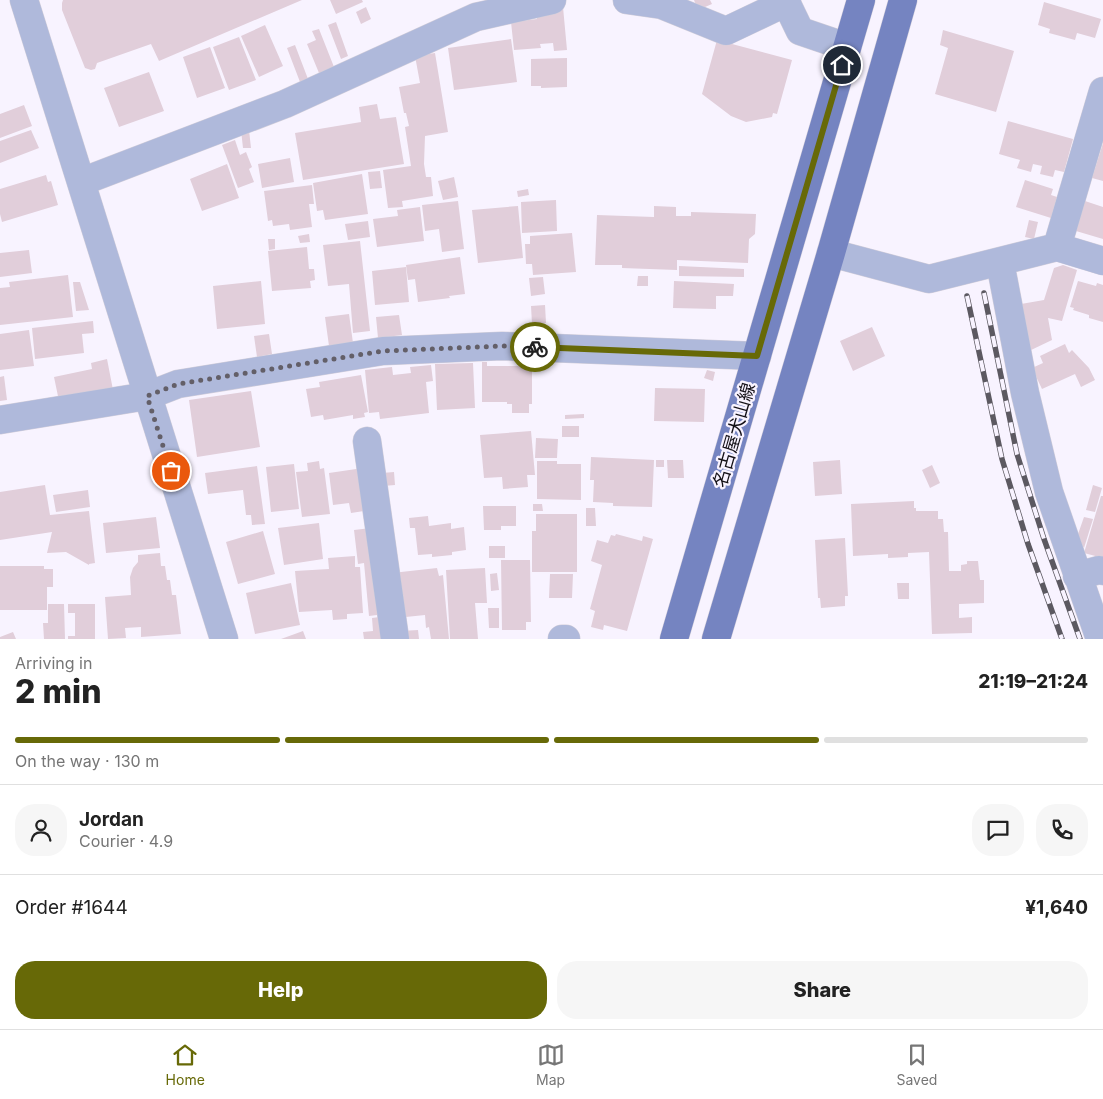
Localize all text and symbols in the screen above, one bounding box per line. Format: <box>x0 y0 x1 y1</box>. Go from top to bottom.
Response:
pin <box>821 44 863 86</box>
icon: home <box>828 51 856 79</box>
courier <box>510 322 560 372</box>
icon: bike <box>521 333 549 361</box>
street label: 名古屋犬山線 <box>709 380 759 490</box>
pin <box>150 450 192 492</box>
icon: bag <box>157 457 185 485</box>
text: Arriving in <box>15 653 92 673</box>
text: 21:19–21:24 <box>978 670 1088 693</box>
text: 2 min <box>15 672 101 711</box>
text: On the way · 130 m <box>15 751 159 771</box>
button: person <box>15 804 67 856</box>
button: chat <box>972 804 1024 856</box>
button: phone <box>1036 804 1088 856</box>
text: Jordan <box>79 808 144 831</box>
text: Courier · 4.9 <box>79 831 173 851</box>
text: Order #1644 <box>15 896 128 919</box>
text: ¥1,640 <box>1025 896 1088 919</box>
button: Help <box>15 961 547 1019</box>
button: Share <box>557 961 1088 1019</box>
tab: Home <box>166 1041 205 1088</box>
tab: Map <box>536 1041 565 1088</box>
tab: Saved <box>896 1041 937 1088</box>

